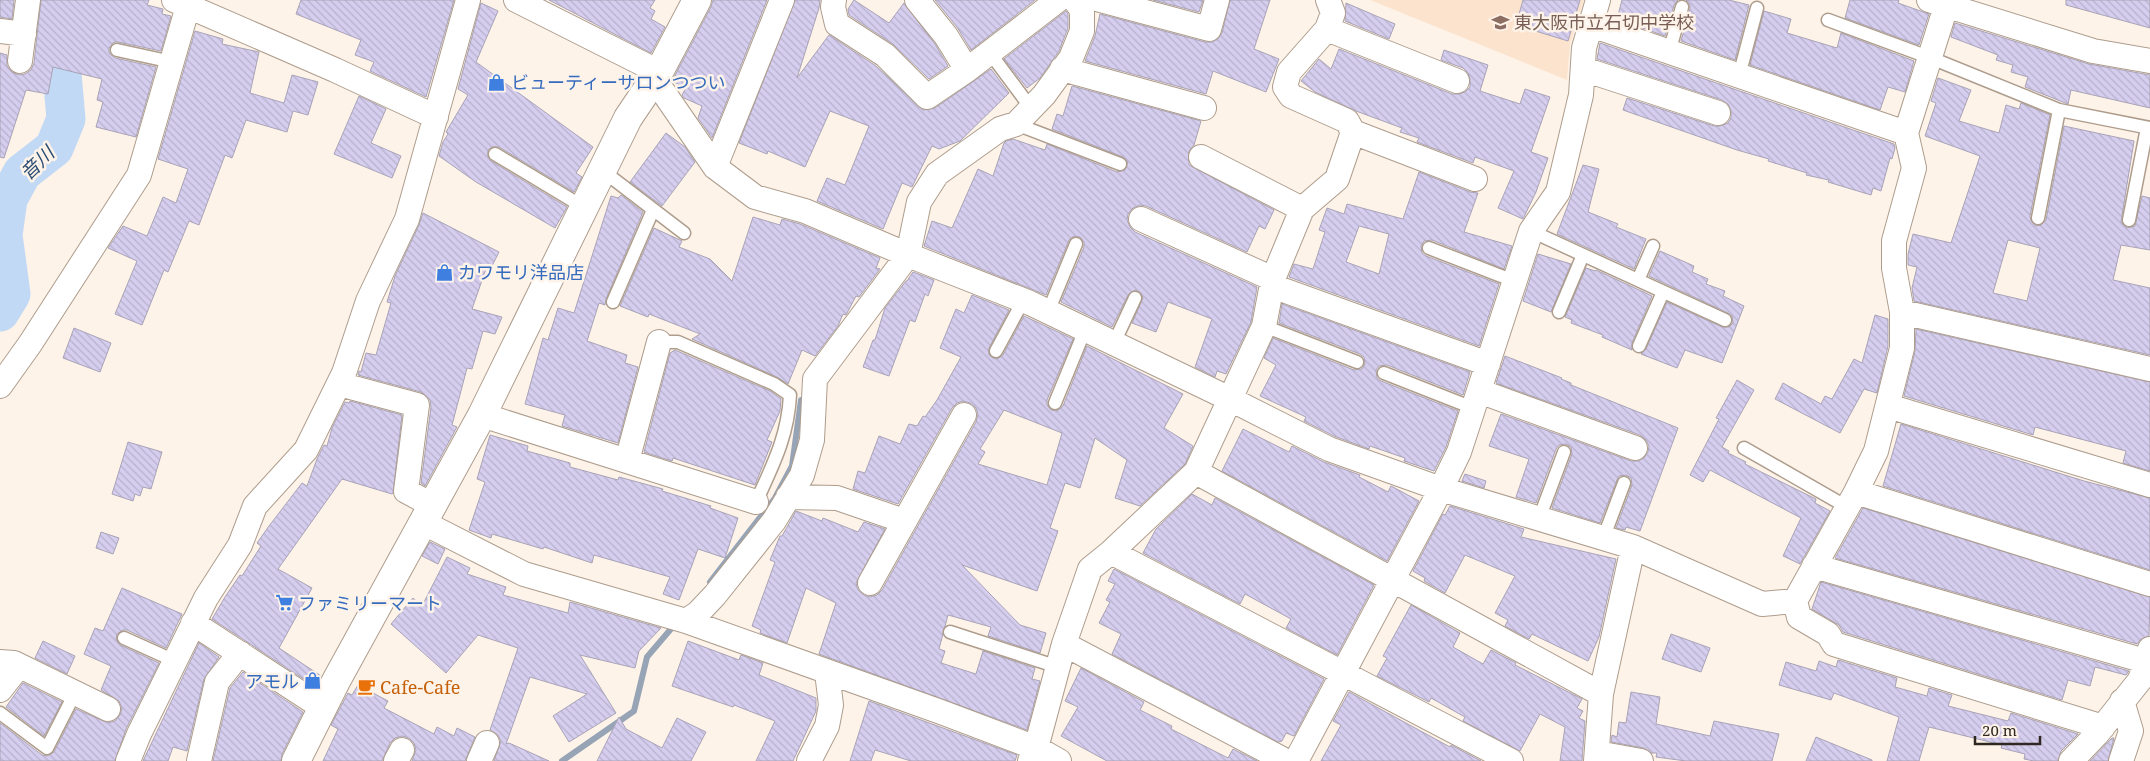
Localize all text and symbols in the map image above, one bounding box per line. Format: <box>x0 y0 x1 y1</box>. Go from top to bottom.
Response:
place label: 東大阪市立石切中学校 <box>1514 10 1694 34</box>
school or university icon: 東大阪市立石切中学校 <box>1490 12 1510 32</box>
place label: ビューティーサロンつつい <box>511 70 726 94</box>
shop icon: ビューティーサロンつつい <box>487 72 507 92</box>
water label: 音川 <box>14 139 61 186</box>
place label: カワモリ洋品店 <box>458 260 584 284</box>
shop icon: カワモリ洋品店 <box>434 262 454 282</box>
place label: ファミリーマート <box>298 591 442 615</box>
supermarket icon: ファミリーマート <box>274 593 294 613</box>
place label: アモル <box>245 669 299 693</box>
shop icon: アモル <box>303 671 323 691</box>
place label: Cafe-Cafe <box>380 675 461 699</box>
cafe icon: Cafe-Cafe <box>356 677 376 697</box>
scale bar <box>1975 714 2040 746</box>
text: 20 m <box>1982 720 2017 740</box>

